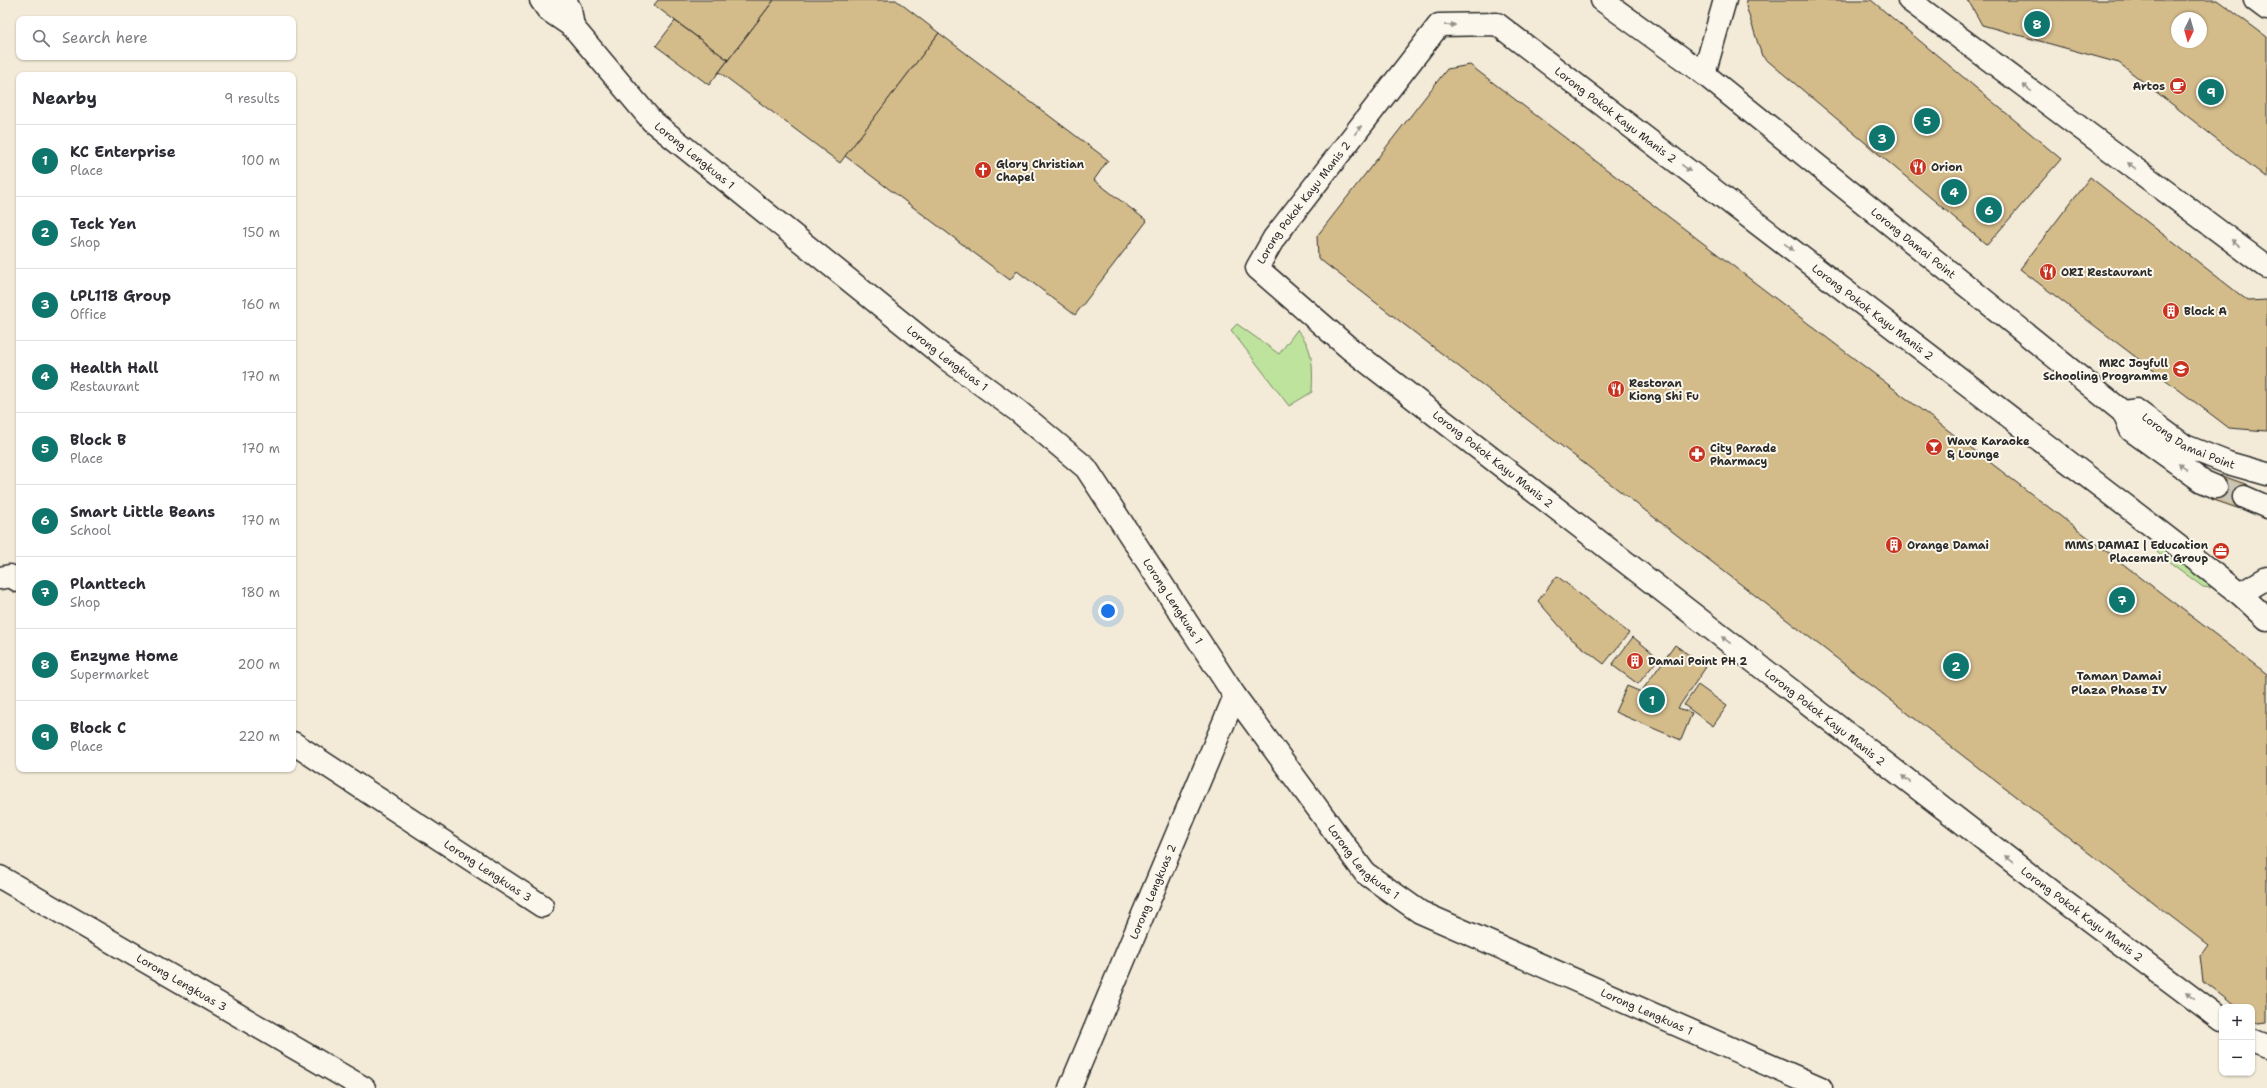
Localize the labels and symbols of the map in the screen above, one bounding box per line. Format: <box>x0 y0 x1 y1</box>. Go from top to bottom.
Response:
pin: 8 <box>2024 9 2050 39</box>
north arrow <box>2171 12 2207 48</box>
one-way arrow <box>1444 22 1457 28</box>
street label: Lorong Pokok Kayu Manis 2 <box>1551 64 1679 167</box>
cafe icon: Artos <box>2168 76 2188 96</box>
pin: 9 <box>2198 77 2224 107</box>
place label: Artos <box>2133 79 2165 94</box>
one-way arrow <box>2022 84 2033 92</box>
pin: 5 <box>1914 106 1940 136</box>
street label: Lorong Lengkuas 1 <box>651 119 738 193</box>
pin: 3 <box>1869 123 1895 153</box>
one-way arrow <box>1354 124 1362 135</box>
street label: Lorong Pokok Kayu Manis 2 <box>1254 138 1354 267</box>
place label: Glory Christian Chapel <box>996 157 1085 185</box>
restaurant icon: Orion <box>1908 157 1928 177</box>
church icon: Glory Christian Chapel <box>973 160 993 180</box>
place label: Orion <box>1931 160 1963 175</box>
one-way arrow <box>2126 162 2137 170</box>
one-way arrow <box>1680 164 1691 172</box>
pin: 4 <box>1941 177 1967 207</box>
pin: 6 <box>1976 195 2002 225</box>
street label: Lorong Damai Point <box>1868 205 1959 282</box>
one-way arrow <box>2230 239 2241 248</box>
one-way arrow <box>1783 243 1794 251</box>
street label: Lorong Pokok Kayu Manis 2 <box>1809 261 1936 364</box>
restaurant icon: ORI Restaurant <box>2038 262 2058 282</box>
place label: ORI Restaurant <box>2061 265 2153 280</box>
building icon: Block A <box>2161 301 2181 321</box>
place label: Block A <box>2184 304 2227 319</box>
street label: Lorong Lengkuas 1 <box>903 322 991 395</box>
place label: MRC Joyfull Schooling Programme <box>2043 356 2168 384</box>
school or university icon: MRC Joyfull Schooling Programme <box>2171 359 2191 379</box>
place label: Restoran Kiong Shi Fu <box>1629 376 1699 404</box>
restaurant icon: Restoran Kiong Shi Fu <box>1606 379 1626 399</box>
street label: Lorong Pokok Kayu Manis 2 <box>1429 407 1556 511</box>
street label: Lorong Damai Point <box>2139 410 2237 473</box>
place label: Wave Karaoke & Lounge <box>1947 434 2030 462</box>
bar icon: Wave Karaoke & Lounge <box>1924 437 1944 457</box>
place label: City Parade Pharmacy <box>1710 441 1777 469</box>
pharmacy icon: City Parade Pharmacy <box>1687 444 1707 464</box>
one-way arrow <box>2178 463 2188 471</box>
building icon: Orange Damai <box>1884 535 1904 555</box>
place label: Orange Damai <box>1907 538 1989 553</box>
place label: MMS DAMAI | Education Placement Group <box>2065 538 2209 566</box>
office icon: MMS DAMAI | Education Placement Group <box>2211 541 2231 561</box>
street label: Lorong Lengkuas 1 <box>1139 556 1206 647</box>
pin: 7 <box>2109 585 2135 615</box>
your location <box>1098 601 1118 621</box>
one-way arrow <box>1720 635 1731 644</box>
building icon: Damai Point PH 2 <box>1625 651 1645 671</box>
pin: 2 <box>1943 651 1969 681</box>
place label: Damai Point PH 2 <box>1648 654 1748 669</box>
street label: Lorong Pokok Kayu Manis 2 <box>1761 665 1888 769</box>
district label: Taman Damai Plaza Phase IV <box>2071 668 2167 698</box>
pin: 1 <box>1639 685 1665 715</box>
one-way arrow <box>1901 776 1911 784</box>
street label: Lorong Lengkuas 1 <box>1324 822 1402 903</box>
street label: Lorong Lengkuas 3 <box>441 837 535 905</box>
street label: Lorong Lengkuas 2 <box>1126 842 1180 942</box>
one-way arrow <box>2003 855 2014 863</box>
street label: Lorong Pokok Kayu Manis 2 <box>2018 863 2146 965</box>
street label: Lorong Lengkuas 3 <box>133 951 229 1015</box>
street label: Lorong Lengkuas 1 <box>1598 985 1695 1039</box>
one-way arrow <box>2185 992 2196 1000</box>

